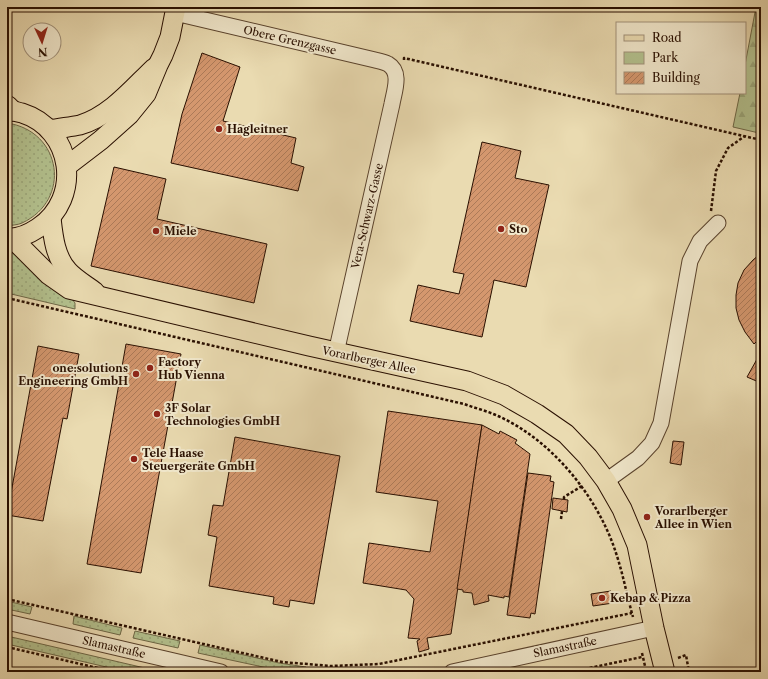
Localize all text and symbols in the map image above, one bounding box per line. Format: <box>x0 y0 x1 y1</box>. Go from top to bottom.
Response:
north arrow <box>22 22 62 62</box>
legend <box>616 22 746 94</box>
street label: Obere Grenzgasse <box>242 23 338 57</box>
text: Road <box>652 30 682 45</box>
text: N <box>37 45 48 59</box>
text: Park <box>652 50 679 65</box>
text: Building <box>652 70 700 85</box>
place label: Hagleitner <box>227 122 289 136</box>
marker: Hagleitner <box>214 124 224 134</box>
street label: Vera-Schwarz-Gasse <box>348 162 386 271</box>
place label: Sto <box>509 222 527 236</box>
place label: Miele <box>164 224 197 238</box>
marker: Sto <box>496 224 506 234</box>
marker: Miele <box>151 226 161 236</box>
street label: Vorarlberger Allee <box>320 343 417 377</box>
place label: Factory Hub Vienna <box>158 355 226 382</box>
place label: one:solutions Engineering GmbH <box>18 361 128 388</box>
marker: Factory Hub Vienna <box>145 363 155 373</box>
marker: one:solutions Engineering GmbH <box>131 369 141 379</box>
place label: 3F Solar Technologies GmbH <box>165 401 280 428</box>
marker: 3F Solar Technologies GmbH <box>152 409 162 419</box>
place label: Tele Haase Steuergeräte GmbH <box>142 446 255 473</box>
marker: Tele Haase Steuergeräte GmbH <box>129 454 139 464</box>
place label: Vorarlberger Allee in Wien <box>654 504 733 531</box>
marker: Vorarlberger Allee in Wien <box>642 512 652 522</box>
place label: Kebap & Pizza <box>610 591 691 605</box>
marker: Kebap & Pizza <box>597 593 607 603</box>
street label: Slamastraße <box>81 633 147 661</box>
street label: Slamastraße <box>532 633 598 661</box>

